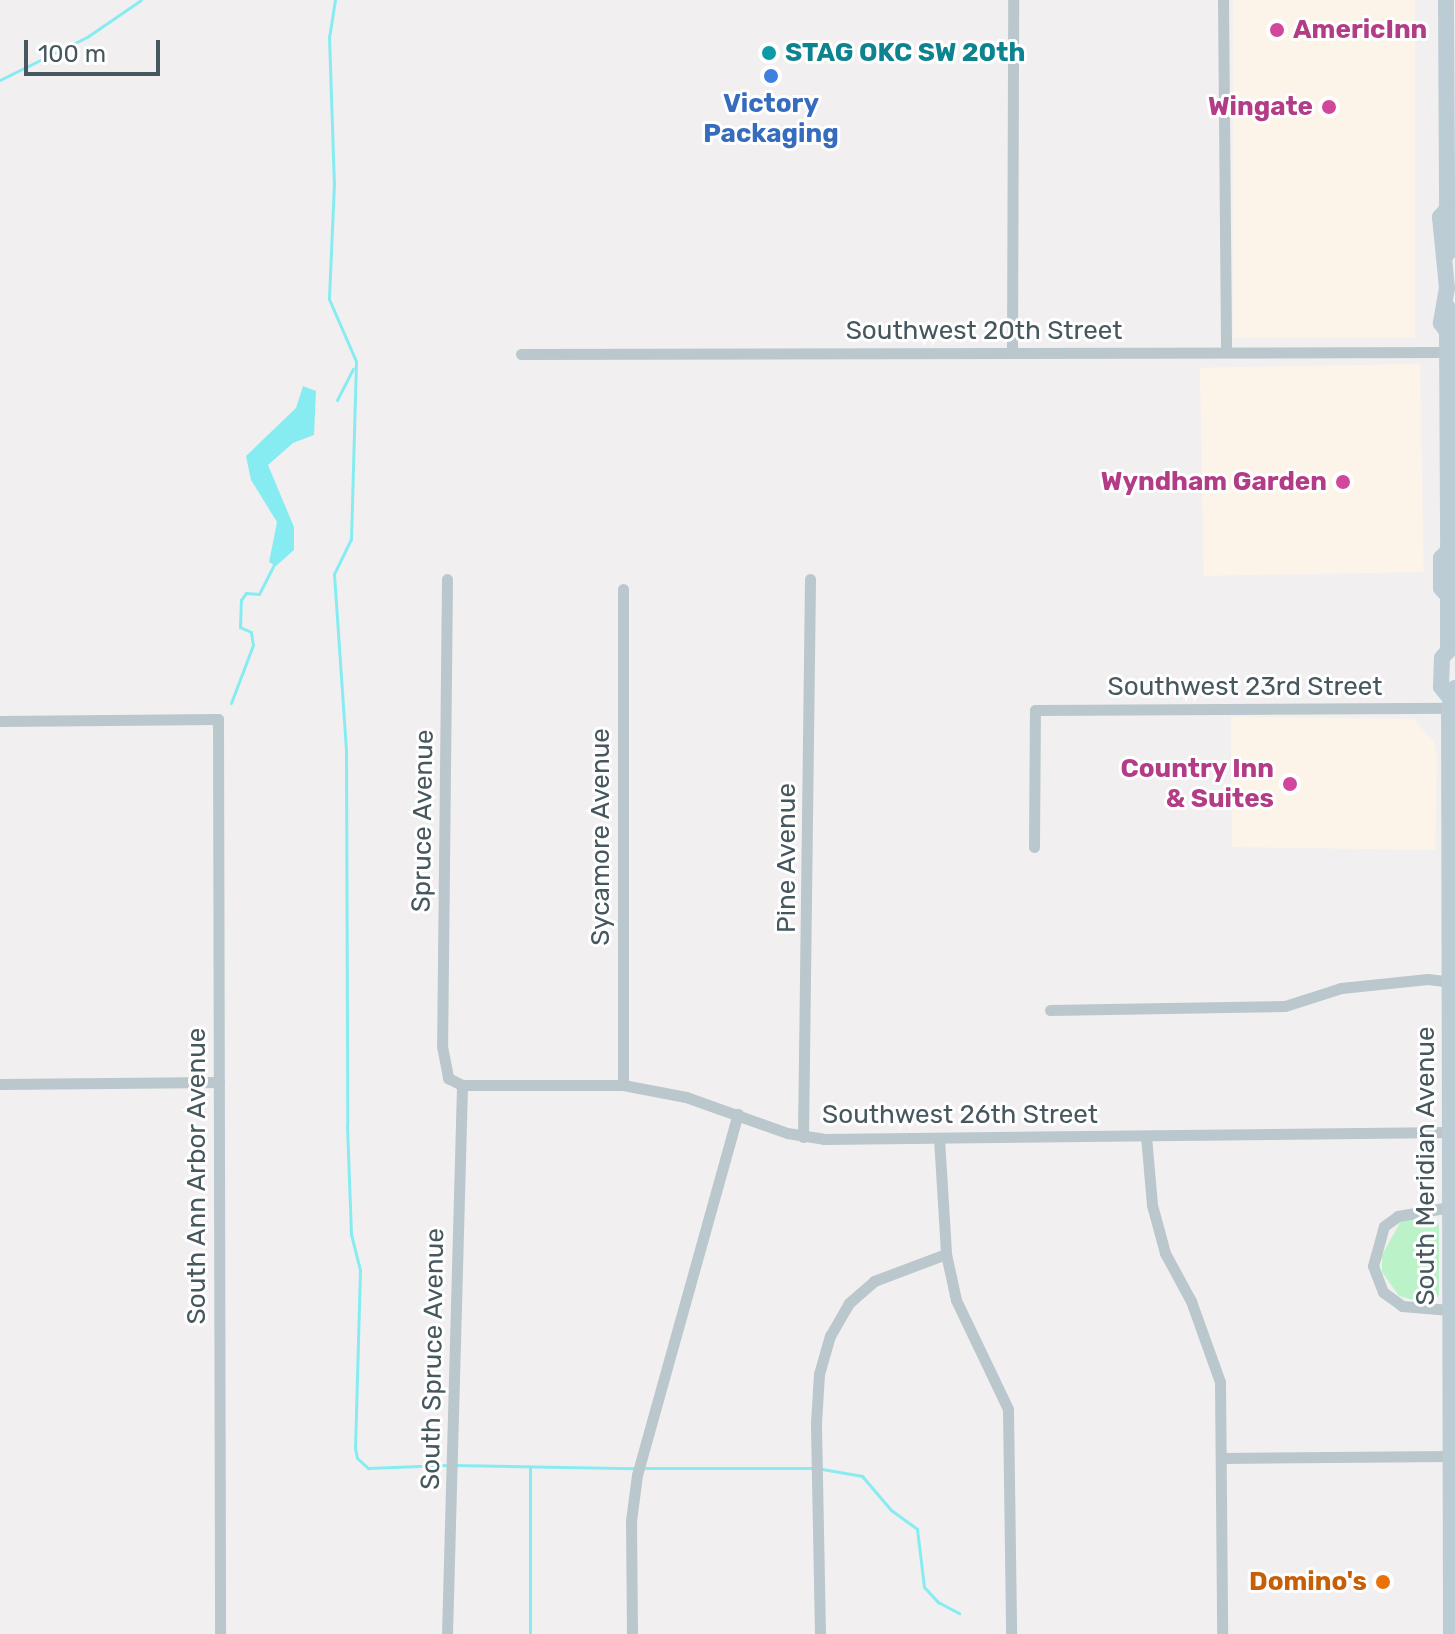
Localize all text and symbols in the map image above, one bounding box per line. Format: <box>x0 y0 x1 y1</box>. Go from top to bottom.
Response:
place label: AmericInn <box>1293 14 1427 46</box>
marker: AmericInn <box>1268 21 1286 39</box>
scale bar <box>28 24 164 74</box>
place label: STAG OKC SW 20th <box>785 37 1025 69</box>
text: 100 m <box>38 40 106 68</box>
marker: STAG OKC SW 20th <box>760 44 778 62</box>
marker: Victory Packaging <box>762 67 780 85</box>
place label: Victory Packaging <box>703 88 839 150</box>
place label: Wingate <box>1208 91 1313 123</box>
marker: Wingate <box>1320 98 1338 116</box>
street label: Southwest 20th Street <box>846 315 1122 347</box>
place label: Wyndham Garden <box>1101 466 1327 498</box>
marker: Wyndham Garden <box>1334 473 1352 491</box>
street label: Southwest 23rd Street <box>1108 671 1382 703</box>
street label: Sycamore Avenue <box>585 728 617 946</box>
street label: Spruce Avenue <box>406 729 440 913</box>
place label: Country Inn & Suites <box>1120 753 1274 814</box>
marker: Country Inn & Suites <box>1281 775 1299 793</box>
street label: Pine Avenue <box>771 783 803 933</box>
street label: South Ann Arbor Avenue <box>181 1026 213 1326</box>
street label: South Meridian Avenue <box>1410 1026 1442 1306</box>
street label: Southwest 26th Street <box>822 1099 1098 1131</box>
street label: South Spruce Avenue <box>415 1227 451 1491</box>
place label: Domino's <box>1249 1566 1367 1598</box>
marker: Domino's <box>1374 1573 1392 1591</box>

